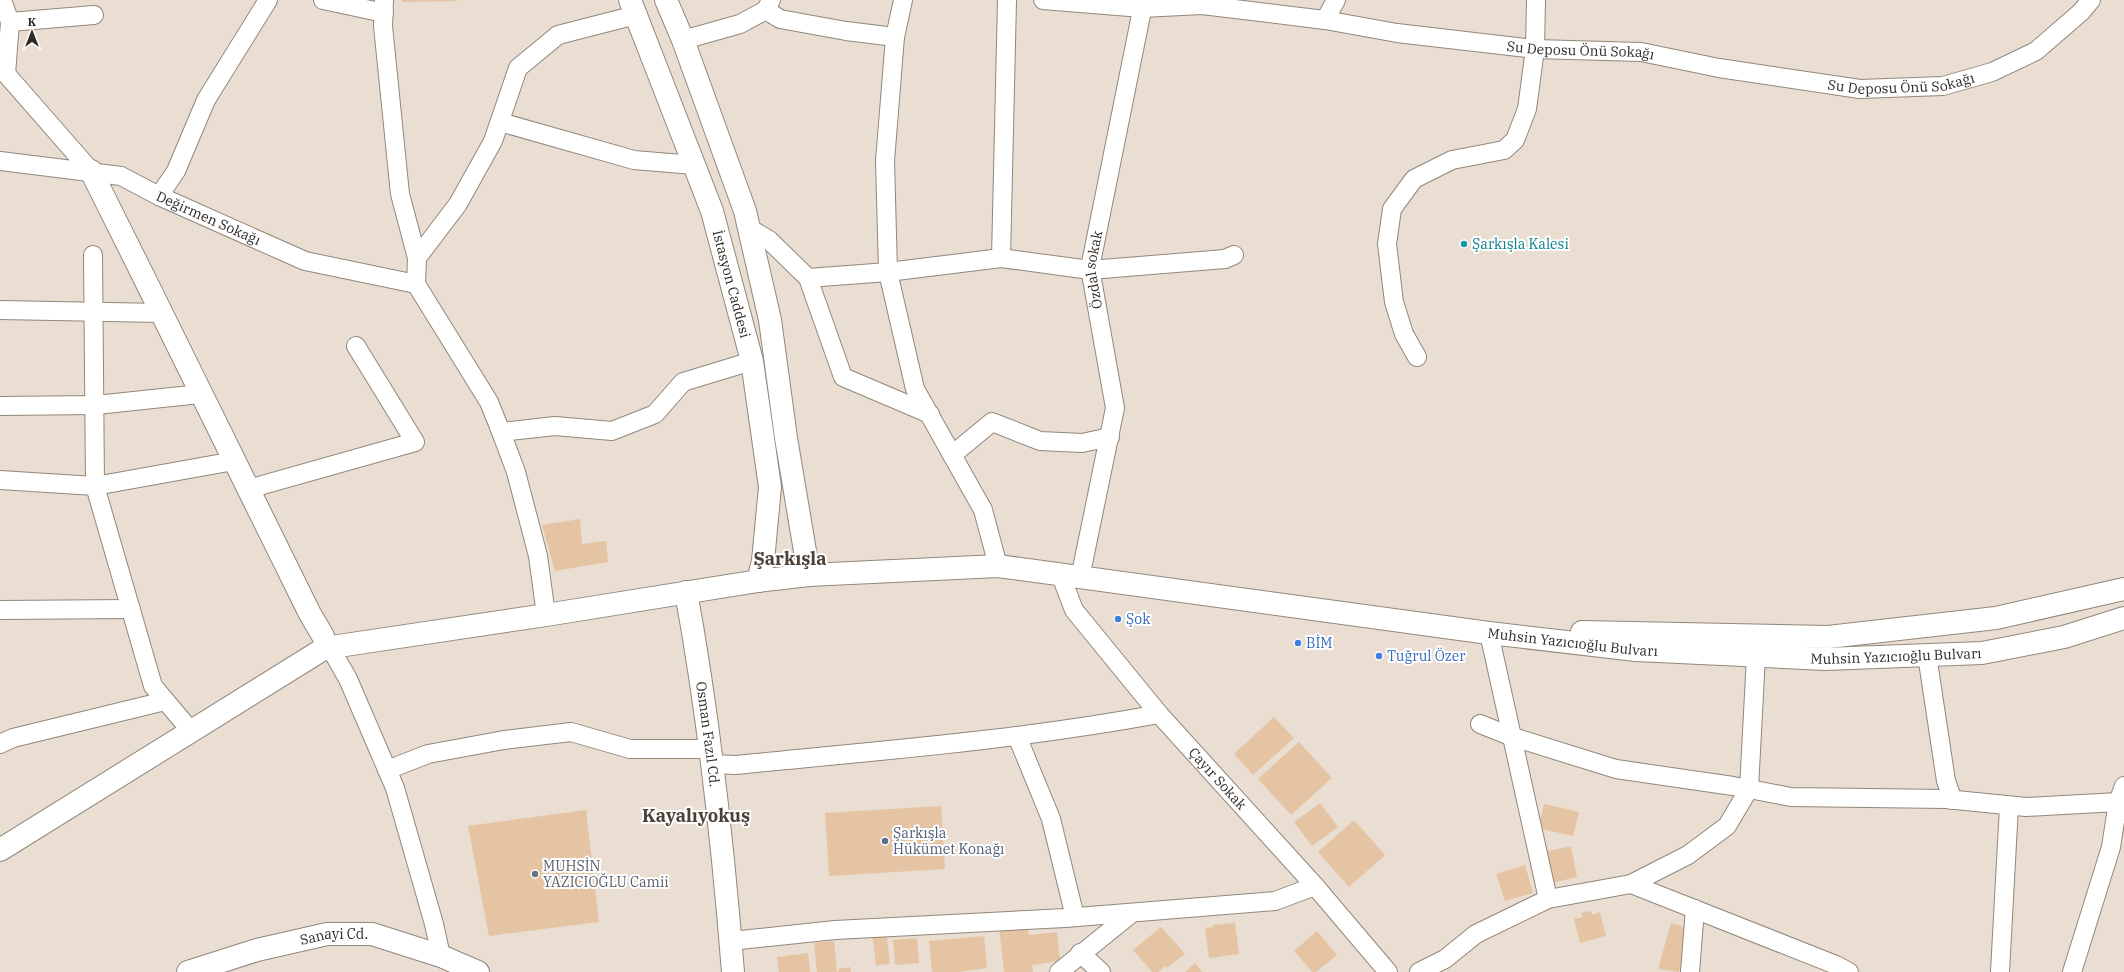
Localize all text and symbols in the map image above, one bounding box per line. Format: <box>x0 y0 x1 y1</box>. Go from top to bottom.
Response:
north arrow <box>12 12 52 52</box>
text: K <box>28 15 37 29</box>
street label: Su Deposu Önü Sokağı <box>1506 37 1656 64</box>
street label: Su Deposu Önü Sokağı <box>1826 68 1976 98</box>
street label: Değirmen Sokağı <box>153 187 264 249</box>
street label: İstasyon Caddesi <box>709 228 754 340</box>
street label: Özdal sokak <box>1081 228 1106 310</box>
place label: Şarkışla Kalesi <box>1472 235 1569 253</box>
marker: Şarkışla Kalesi <box>1459 239 1469 249</box>
district label: Şarkışla <box>753 547 827 570</box>
place label: Şok <box>1126 610 1151 628</box>
marker: Şok <box>1113 614 1123 624</box>
street label: Muhsin Yazıcıoğlu Bulvarı <box>1487 624 1658 660</box>
place label: BİM <box>1306 634 1332 652</box>
marker: BİM <box>1293 638 1303 648</box>
street label: Muhsin Yazıcıoğlu Bulvarı <box>1810 644 1982 668</box>
place label: Tuğrul Özer <box>1387 647 1466 665</box>
marker: Tuğrul Özer <box>1374 651 1384 661</box>
street label: Osman Fazıl Cd. <box>692 680 724 788</box>
street label: Çayır Sokak <box>1185 744 1251 814</box>
district label: Kayalıyokuş <box>642 804 750 827</box>
place label: Şarkışla Hükümet Konağı <box>893 824 1004 858</box>
marker: Şarkışla Hükümet Konağı <box>880 836 890 846</box>
place label: MUHSİN YAZICIOĞLU Camii <box>543 857 669 891</box>
marker: MUHSİN YAZICIOĞLU Camii <box>530 869 540 879</box>
street label: Sanayi Cd. <box>298 925 368 949</box>

